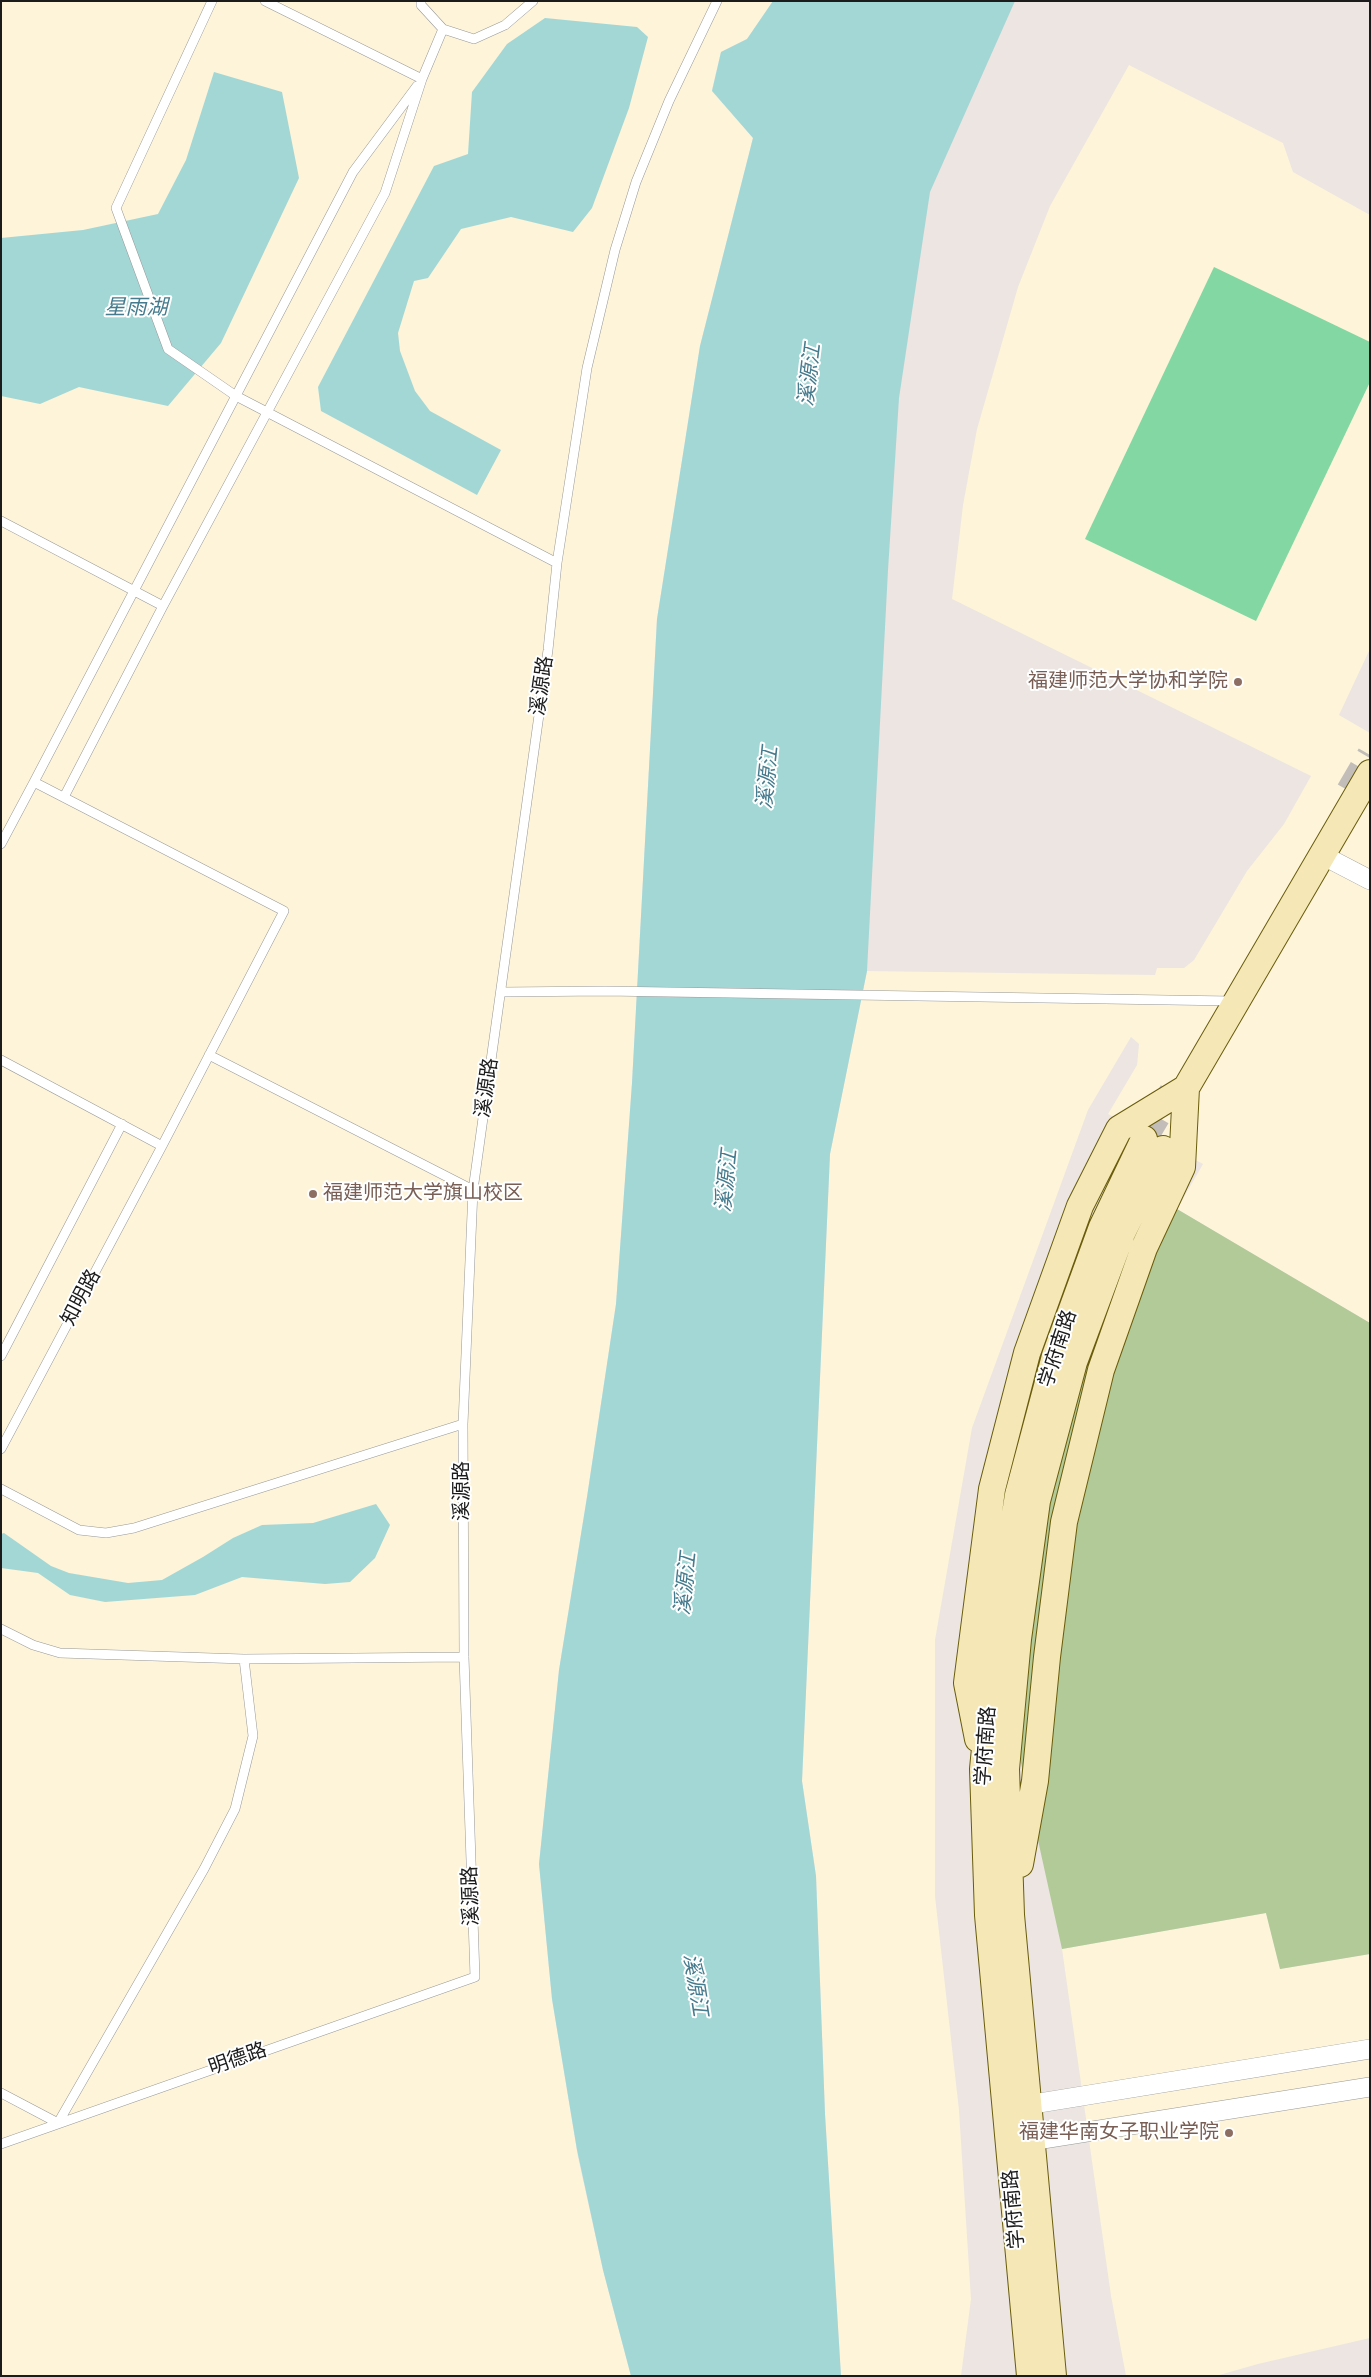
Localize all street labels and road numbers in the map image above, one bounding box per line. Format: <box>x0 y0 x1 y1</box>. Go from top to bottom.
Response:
street label: 溪源路 <box>527 655 559 717</box>
street label: 溪源路 <box>472 1057 504 1119</box>
street label: 知明路 <box>57 1266 107 1330</box>
street label: 学府南路 <box>1035 1307 1083 1391</box>
street label: 溪源路 <box>451 1461 475 1521</box>
street label: 学府南路 <box>972 1705 1002 1787</box>
street label: 溪源路 <box>459 1866 485 1926</box>
street label: 明德路 <box>206 2039 270 2081</box>
street label: 学府南路 <box>1000 2168 1030 2250</box>

